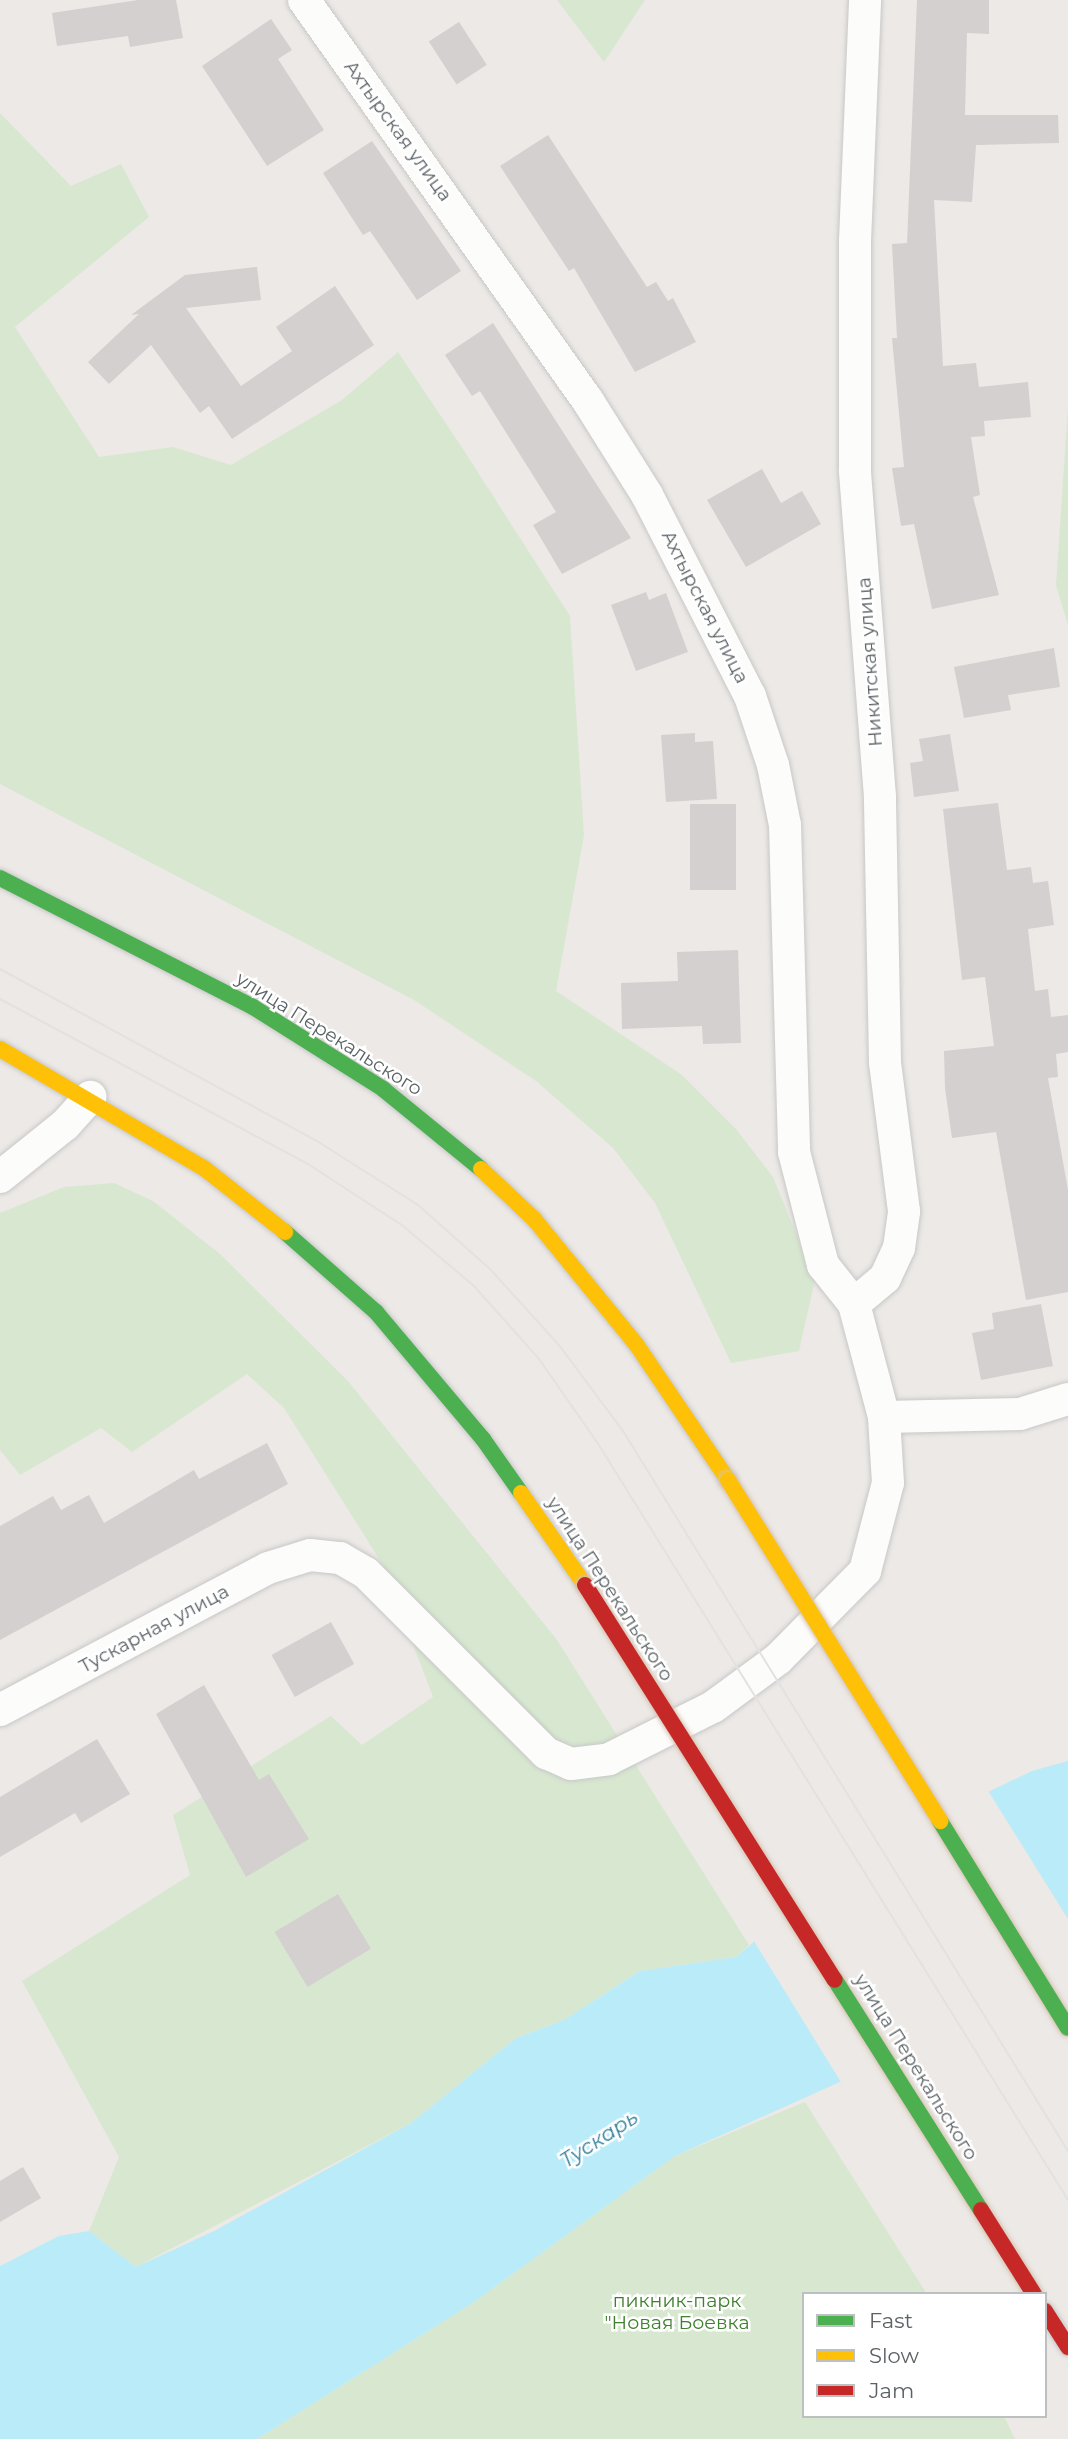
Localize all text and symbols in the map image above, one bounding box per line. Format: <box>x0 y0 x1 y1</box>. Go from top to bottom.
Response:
street label: Ахтырская улица <box>339 56 457 206</box>
street label: Ахтырская улица <box>657 527 753 687</box>
street label: Никитская улица <box>853 577 887 747</box>
street label: улица Перекальского <box>232 967 426 1101</box>
street label: улица Перекальского <box>542 1493 678 1685</box>
street label: Тускарная улица <box>75 1580 233 1678</box>
street label: улица Перекальского <box>849 1970 983 2164</box>
water label: Тускарь <box>555 2105 643 2173</box>
park label: пикник-парк "Новая Боевка <box>605 2290 749 2334</box>
legend <box>802 2292 1047 2418</box>
text: Fast <box>869 2308 913 2333</box>
text: Slow <box>869 2343 919 2368</box>
text: Jam <box>869 2378 914 2403</box>

